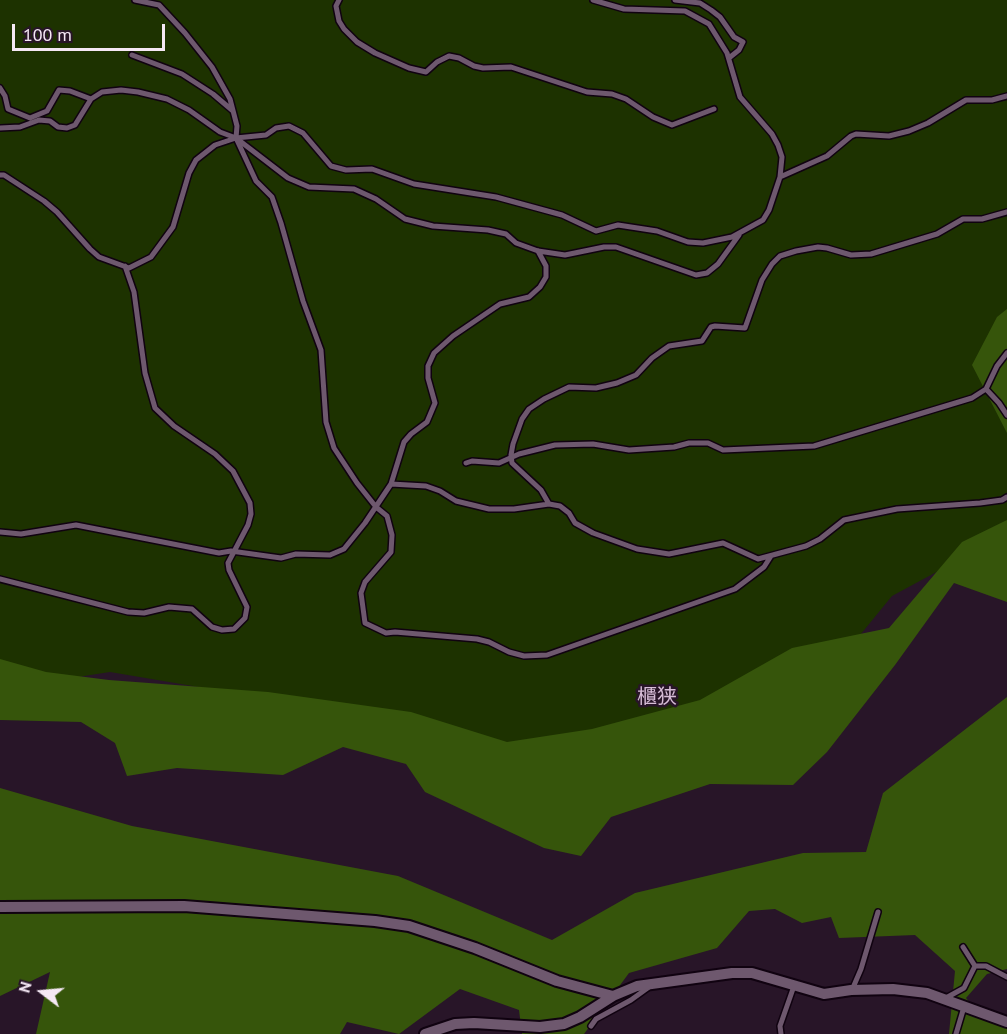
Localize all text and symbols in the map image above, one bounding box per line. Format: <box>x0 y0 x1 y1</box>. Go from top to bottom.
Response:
scale bar <box>15 12 168 50</box>
text: 100 m <box>23 23 72 46</box>
district label: 櫃狭 <box>637 685 677 709</box>
north arrow <box>12 962 72 1022</box>
text: N <box>14 979 36 995</box>

